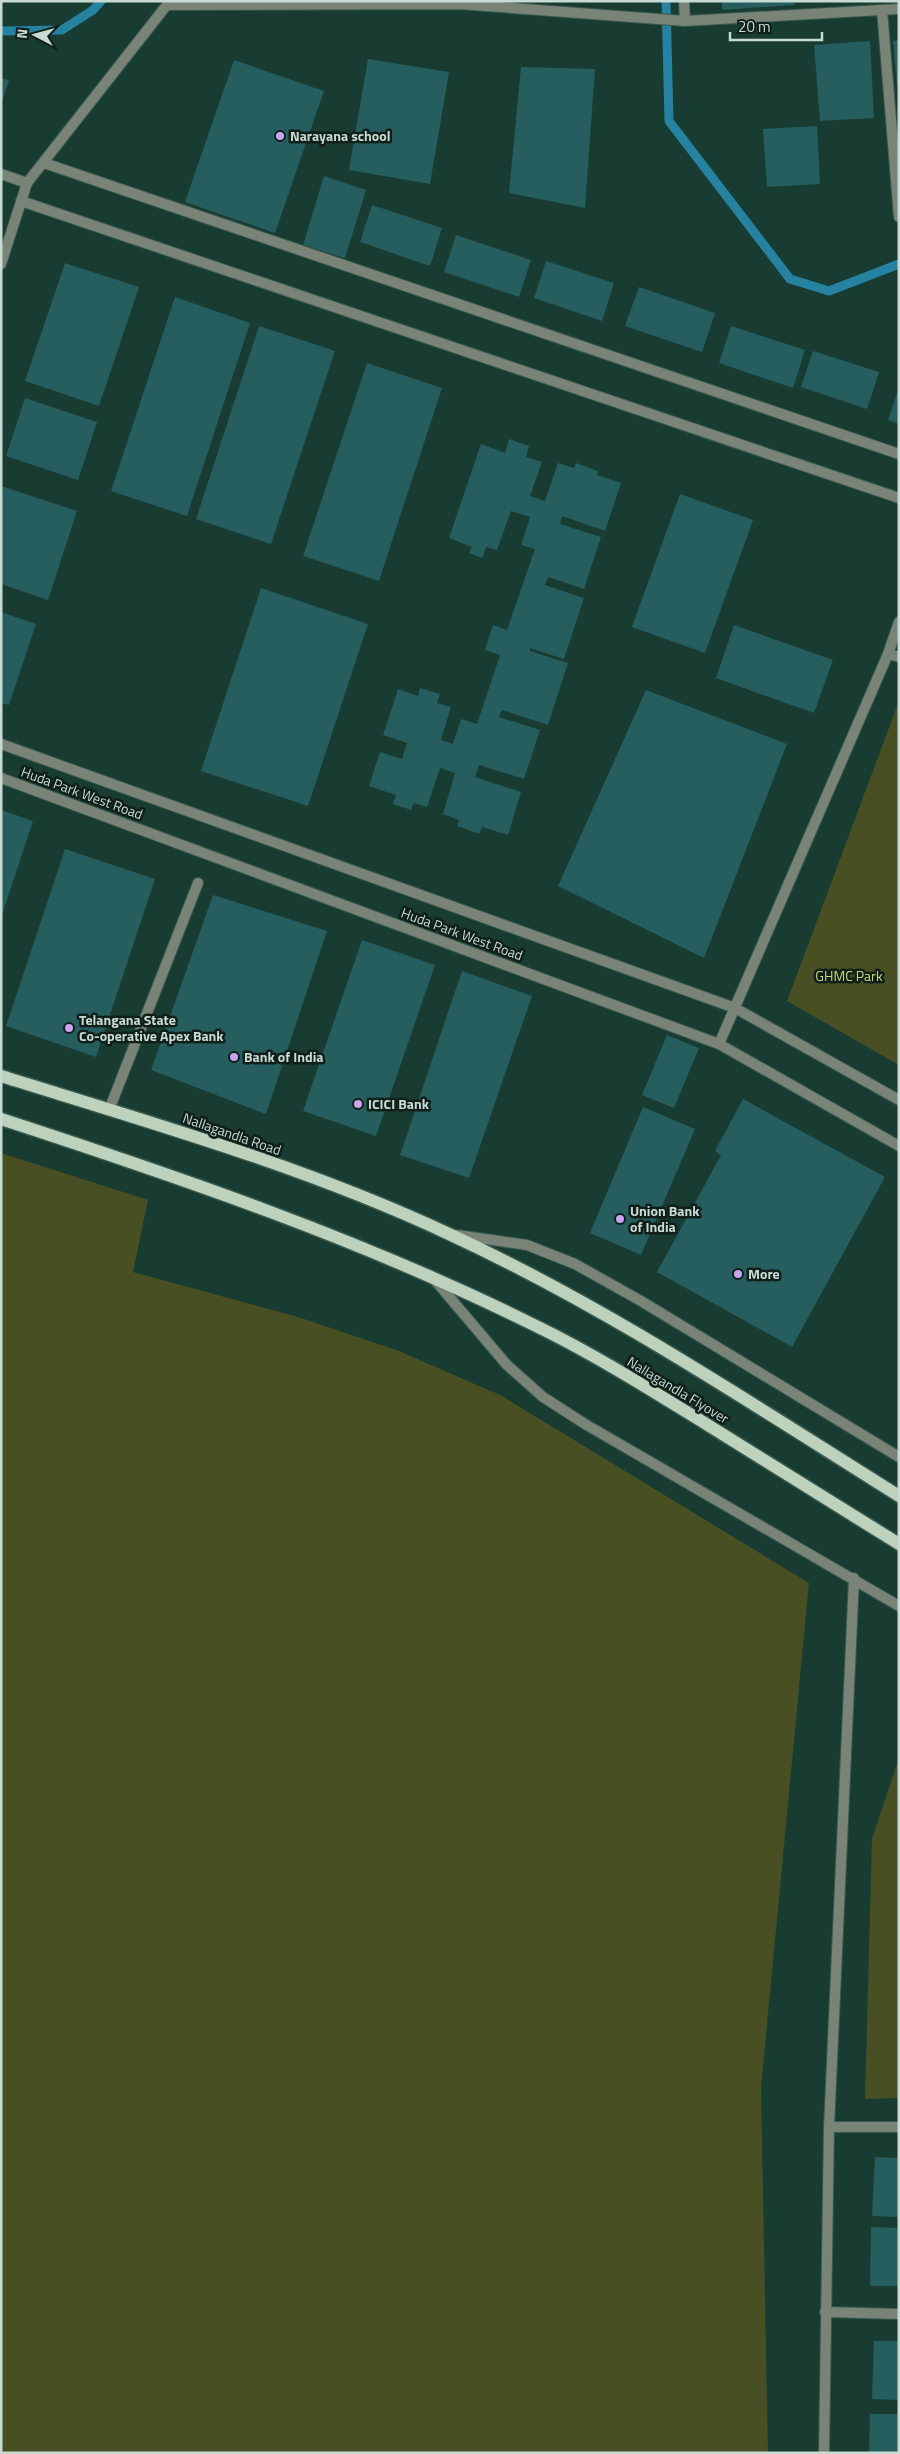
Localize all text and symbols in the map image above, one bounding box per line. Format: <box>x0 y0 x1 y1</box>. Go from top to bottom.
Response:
north arrow <box>10 10 60 60</box>
scale bar <box>730 10 822 42</box>
text: 20 m <box>738 15 771 38</box>
text: N <box>11 28 33 40</box>
place label: Narayana school <box>290 125 390 146</box>
marker: Narayana school <box>274 130 286 142</box>
street label: Huda Park West Road <box>18 761 146 824</box>
street label: Huda Park West Road <box>398 902 526 965</box>
park label: GHMC Park <box>815 965 883 986</box>
place label: Telangana State Co-operative Apex Bank <box>79 1009 224 1046</box>
marker: Telangana State Co-operative Apex Bank <box>63 1022 75 1034</box>
place label: Bank of India <box>244 1046 323 1067</box>
marker: Bank of India <box>228 1051 240 1063</box>
place label: ICICI Bank <box>368 1093 430 1114</box>
marker: ICICI Bank <box>352 1098 364 1110</box>
street label: Nallagandla Road <box>180 1107 284 1160</box>
place label: Union Bank of India <box>630 1200 700 1237</box>
marker: Union Bank of India <box>614 1213 626 1225</box>
place label: More <box>748 1263 780 1284</box>
marker: More <box>732 1268 744 1280</box>
street label: Nallagandla Flyover <box>623 1351 733 1428</box>

